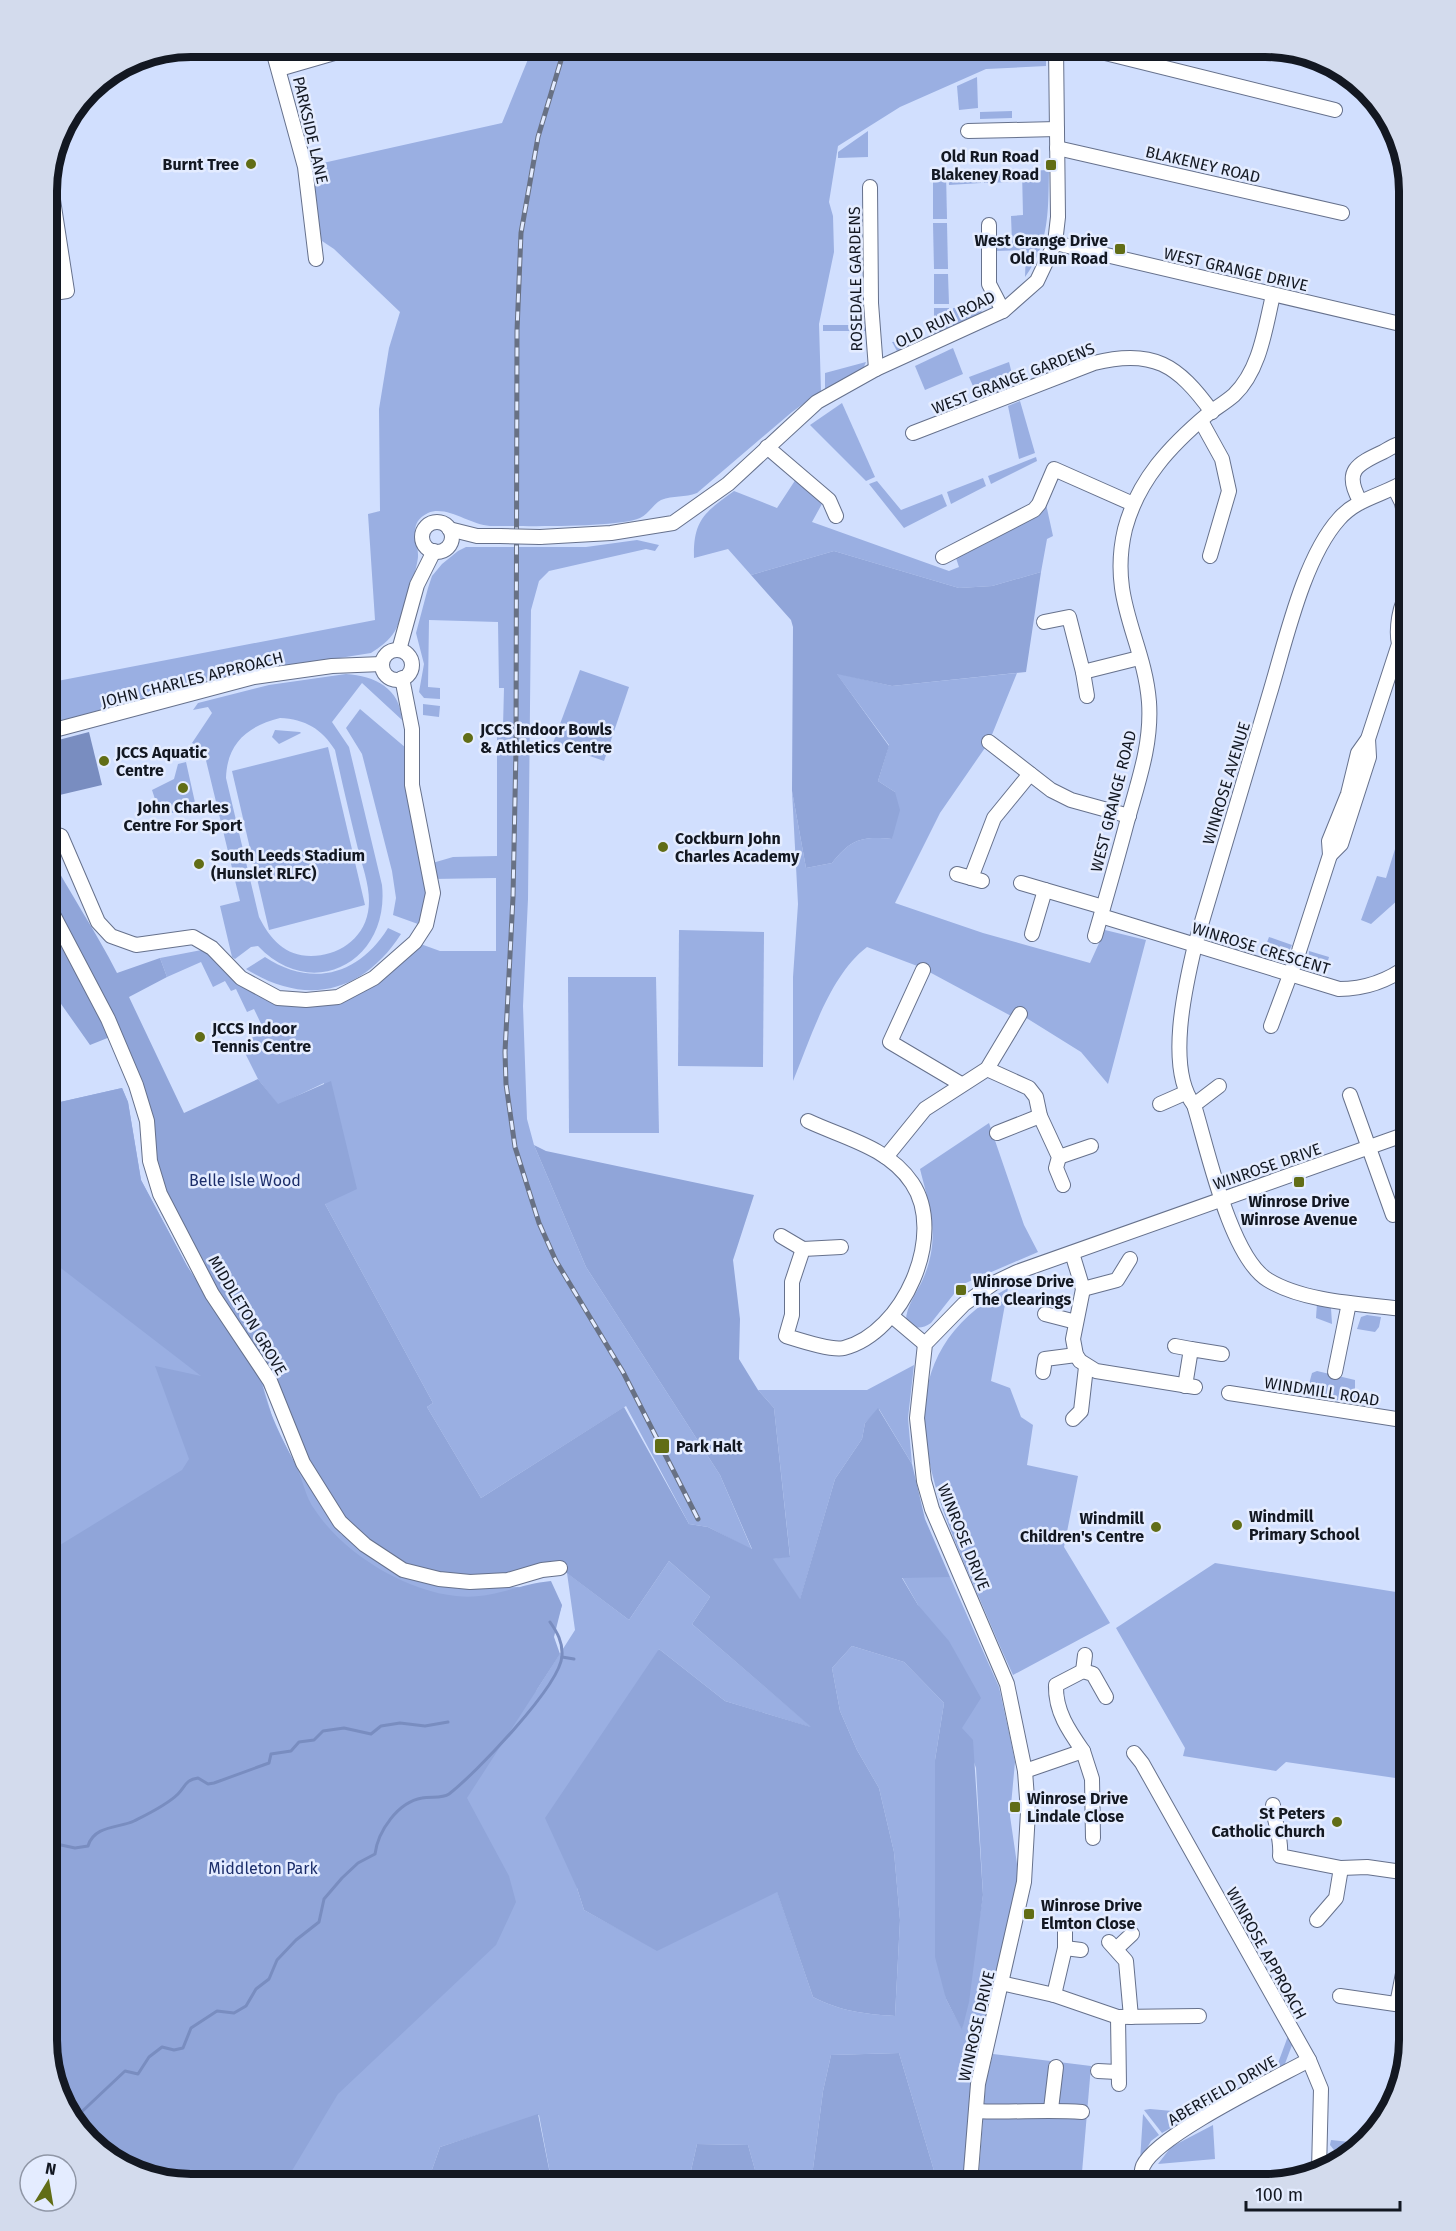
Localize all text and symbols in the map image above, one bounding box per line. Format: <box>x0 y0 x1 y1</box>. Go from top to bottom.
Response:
street label: PARKSIDE LANE <box>289 75 332 186</box>
street label: BLAKENEY ROAD <box>1144 142 1262 187</box>
place label: Old Run Road Blakeney Road <box>931 147 1039 184</box>
place label: Burnt Tree <box>163 155 239 174</box>
marker: Burnt Tree <box>244 157 258 171</box>
marker: Old Run Road Blakeney Road <box>1044 158 1058 172</box>
street label: ROSEDALE GARDENS <box>845 206 866 352</box>
place label: West Grange Drive Old Run Road <box>975 231 1108 268</box>
marker: West Grange Drive Old Run Road <box>1113 242 1127 256</box>
street label: WEST GRANGE DRIVE <box>1162 244 1310 295</box>
street label: OLD RUN ROAD <box>892 287 998 352</box>
street label: WEST GRANGE GARDENS <box>929 339 1097 418</box>
street label: JOHN CHARLES APPROACH <box>99 648 285 711</box>
street label: WINROSE AVENUE <box>1199 719 1254 847</box>
place label: JCCS Indoor Bowls & Athletics Centre <box>479 720 612 757</box>
street label: WEST GRANGE ROAD <box>1087 728 1140 874</box>
marker: JCCS Indoor Bowls & Athletics Centre <box>461 731 475 745</box>
place label: JCCS Aquatic Centre <box>115 743 208 780</box>
marker: JCCS Aquatic Centre <box>97 754 111 768</box>
marker: John Charles Centre For Sport <box>176 781 190 795</box>
place label: John Charles Centre For Sport <box>123 798 243 835</box>
place label: Cockburn John Charles Academy <box>675 829 800 866</box>
marker: Cockburn John Charles Academy <box>656 840 670 854</box>
place label: South Leeds Stadium (Hunslet RLFC) <box>211 846 365 883</box>
marker: South Leeds Stadium (Hunslet RLFC) <box>192 857 206 871</box>
street label: WINROSE CRESCENT <box>1189 918 1333 979</box>
place label: JCCS Indoor Tennis Centre <box>211 1019 311 1056</box>
marker: JCCS Indoor Tennis Centre <box>193 1030 207 1044</box>
street label: WINROSE DRIVE <box>1211 1139 1324 1194</box>
park label: Belle Isle Wood <box>189 1171 301 1190</box>
marker: Winrose Drive Winrose Avenue <box>1292 1175 1306 1189</box>
place label: Winrose Drive Winrose Avenue <box>1241 1192 1357 1229</box>
street label: MIDDLETON GROVE <box>204 1252 291 1379</box>
place label: Winrose Drive The Clearings <box>973 1272 1074 1309</box>
marker: Winrose Drive The Clearings <box>954 1283 968 1297</box>
street label: WINDMILL ROAD <box>1263 1373 1381 1410</box>
marker: Park Halt <box>653 1437 671 1455</box>
place label: Park Halt <box>676 1437 744 1456</box>
street label: WINROSE DRIVE <box>934 1481 994 1593</box>
place label: Windmill Primary School <box>1249 1507 1360 1544</box>
place label: Windmill Children's Centre <box>1020 1509 1144 1546</box>
marker: Windmill Primary School <box>1230 1518 1244 1532</box>
marker: Windmill Children's Centre <box>1149 1520 1163 1534</box>
place label: Winrose Drive Lindale Close <box>1027 1789 1128 1826</box>
marker: Winrose Drive Lindale Close <box>1008 1800 1022 1814</box>
place label: St Peters Catholic Church <box>1211 1804 1325 1841</box>
marker: St Peters Catholic Church <box>1330 1815 1344 1829</box>
park label: Middleton Park <box>208 1859 319 1878</box>
street label: WINROSE APPROACH <box>1222 1884 1311 2023</box>
place label: Winrose Drive Elmton Close <box>1041 1896 1142 1933</box>
marker: Winrose Drive Elmton Close <box>1022 1907 1036 1921</box>
street label: WINROSE DRIVE <box>955 1969 998 2083</box>
street label: ABERFIELD DRIVE <box>1164 2051 1280 2129</box>
north arrow <box>18 2153 78 2213</box>
text: N <box>44 2158 58 2179</box>
scale bar <box>1246 2174 1400 2212</box>
text: 100 m <box>1255 2184 1303 2206</box>

